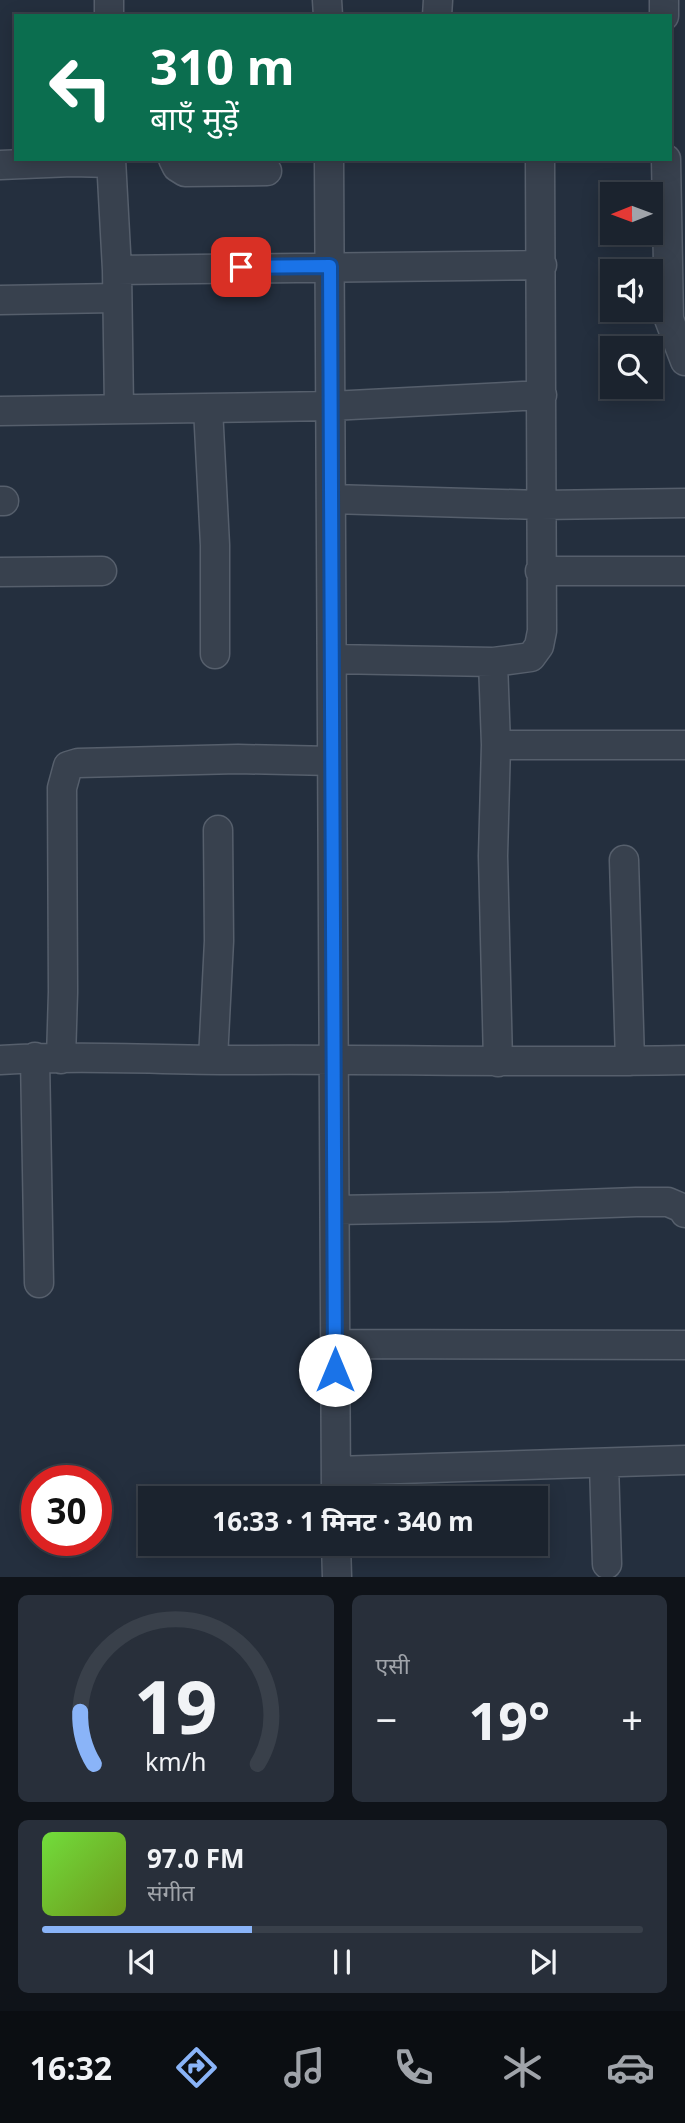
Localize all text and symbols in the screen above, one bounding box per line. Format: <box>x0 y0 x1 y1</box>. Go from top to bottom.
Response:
text: 310 m <box>150 33 295 99</box>
icon: left <box>35 42 126 133</box>
text: बाएँ मुड़ें <box>150 96 239 139</box>
north arrow <box>600 182 663 245</box>
map controls <box>600 182 663 399</box>
pin <box>211 237 271 297</box>
icon: arrive <box>222 248 260 286</box>
button: sound <box>600 259 663 322</box>
button: search <box>600 336 663 399</box>
position arrow <box>298 1333 372 1407</box>
speed limit sign: 30 <box>21 1465 112 1556</box>
text: 16:33 · 1 मिनट · 340 m <box>212 1503 474 1539</box>
text: एसी <box>376 1649 410 1681</box>
text: 19 <box>134 1657 217 1756</box>
text: 19° <box>468 1684 550 1755</box>
text: − <box>376 1693 397 1745</box>
text: + <box>621 1693 643 1745</box>
text: km/h <box>145 1744 207 1778</box>
text: 97.0 FM <box>147 1840 244 1876</box>
text: संगीत <box>147 1876 195 1908</box>
icon: previous <box>123 1943 161 1981</box>
icon: pause <box>323 1943 361 1981</box>
icon: next <box>524 1943 562 1981</box>
icon: directions <box>172 2043 221 2092</box>
icon: music <box>280 2043 329 2092</box>
icon: phone <box>389 2043 438 2092</box>
icon: climate <box>498 2043 547 2092</box>
icon: car <box>606 2043 655 2092</box>
text: 16:32 <box>30 2046 112 2089</box>

